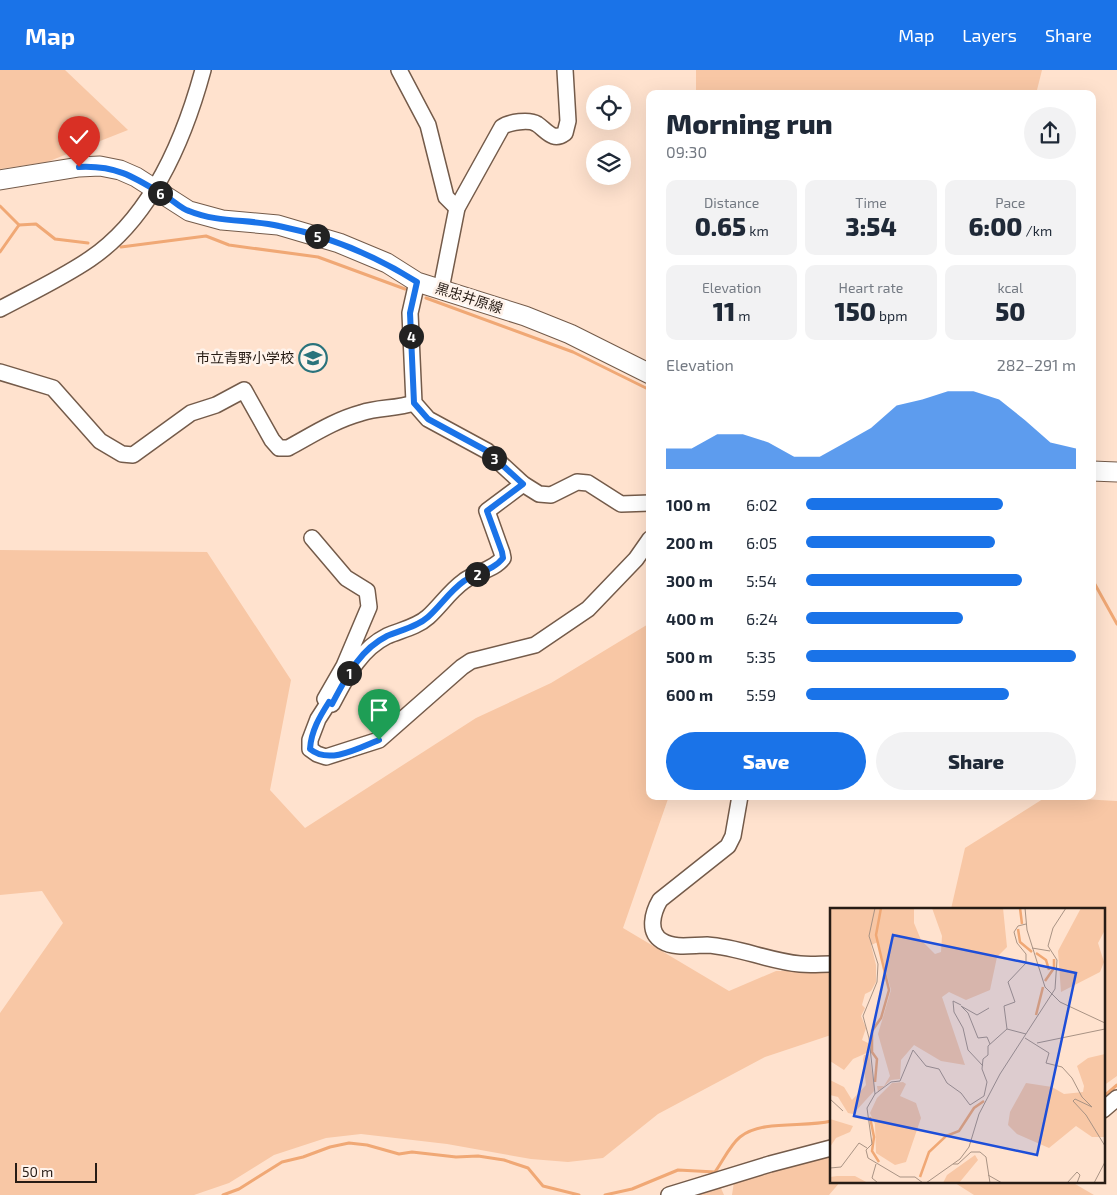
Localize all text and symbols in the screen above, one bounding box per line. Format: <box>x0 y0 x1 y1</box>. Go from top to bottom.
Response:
text: Map <box>25 21 75 50</box>
text: Map <box>898 24 934 46</box>
text: Layers <box>962 24 1017 46</box>
text: Share <box>1045 24 1092 46</box>
map controls <box>586 85 631 185</box>
button: locate <box>586 85 631 130</box>
text: Morning run <box>666 106 833 140</box>
button: share <box>1024 107 1076 159</box>
pin <box>58 116 100 167</box>
icon: check <box>65 123 93 151</box>
button: layers <box>586 140 631 185</box>
text: 09:30 <box>666 142 707 161</box>
pin: 6 <box>148 180 172 206</box>
text: 6 <box>156 185 165 202</box>
text: Distance <box>704 194 759 211</box>
text: Time <box>855 194 887 211</box>
text: Pace <box>995 194 1025 211</box>
text: 0.65 <box>695 211 746 241</box>
text: 3:54 <box>845 211 897 241</box>
text: 6:00 <box>968 211 1022 241</box>
text: km <box>746 222 769 239</box>
text: /km <box>1022 222 1052 239</box>
pin: 5 <box>304 224 330 248</box>
text: 5 <box>314 228 321 245</box>
street label: 黒忠井原線 <box>433 279 505 316</box>
text: Elevation <box>702 279 761 296</box>
text: Heart rate <box>839 279 903 296</box>
text: kcal <box>998 279 1023 296</box>
text: 11 <box>713 296 735 326</box>
text: 150 <box>835 296 876 326</box>
text: 50 <box>995 296 1025 326</box>
text: m <box>735 307 751 324</box>
text: bpm <box>876 307 907 324</box>
pin: 4 <box>398 324 424 348</box>
text: 4 <box>407 328 416 345</box>
school or university icon: 市立青野小学校 <box>298 343 328 373</box>
place label: 市立青野小学校 <box>196 349 294 366</box>
text: Elevation <box>666 355 734 374</box>
text: 282–291 m <box>997 355 1076 374</box>
pin: 3 <box>482 446 506 470</box>
text: 3 <box>491 450 498 467</box>
text: 100 m <box>666 495 711 514</box>
text: 6:02 <box>746 495 778 514</box>
text: 200 m <box>666 533 713 552</box>
text: 6:05 <box>746 533 777 552</box>
pin: 2 <box>464 562 490 586</box>
text: 2 <box>473 566 482 583</box>
text: 300 m <box>666 571 713 590</box>
text: 5:54 <box>746 571 777 590</box>
text: 400 m <box>666 609 714 628</box>
text: 6:24 <box>746 609 778 628</box>
text: 500 m <box>666 647 713 666</box>
text: 5:35 <box>746 647 776 666</box>
pin: 1 <box>336 660 362 686</box>
text: 1 <box>346 665 353 682</box>
text: 600 m <box>666 685 713 704</box>
text: 5:59 <box>746 685 776 704</box>
pin <box>358 689 400 740</box>
icon: arrive <box>365 696 393 724</box>
button: Save <box>666 732 866 790</box>
button: Share <box>876 732 1076 790</box>
inset map <box>830 908 1104 1182</box>
scale bar <box>15 1160 98 1183</box>
text: 50 m <box>22 1163 53 1180</box>

